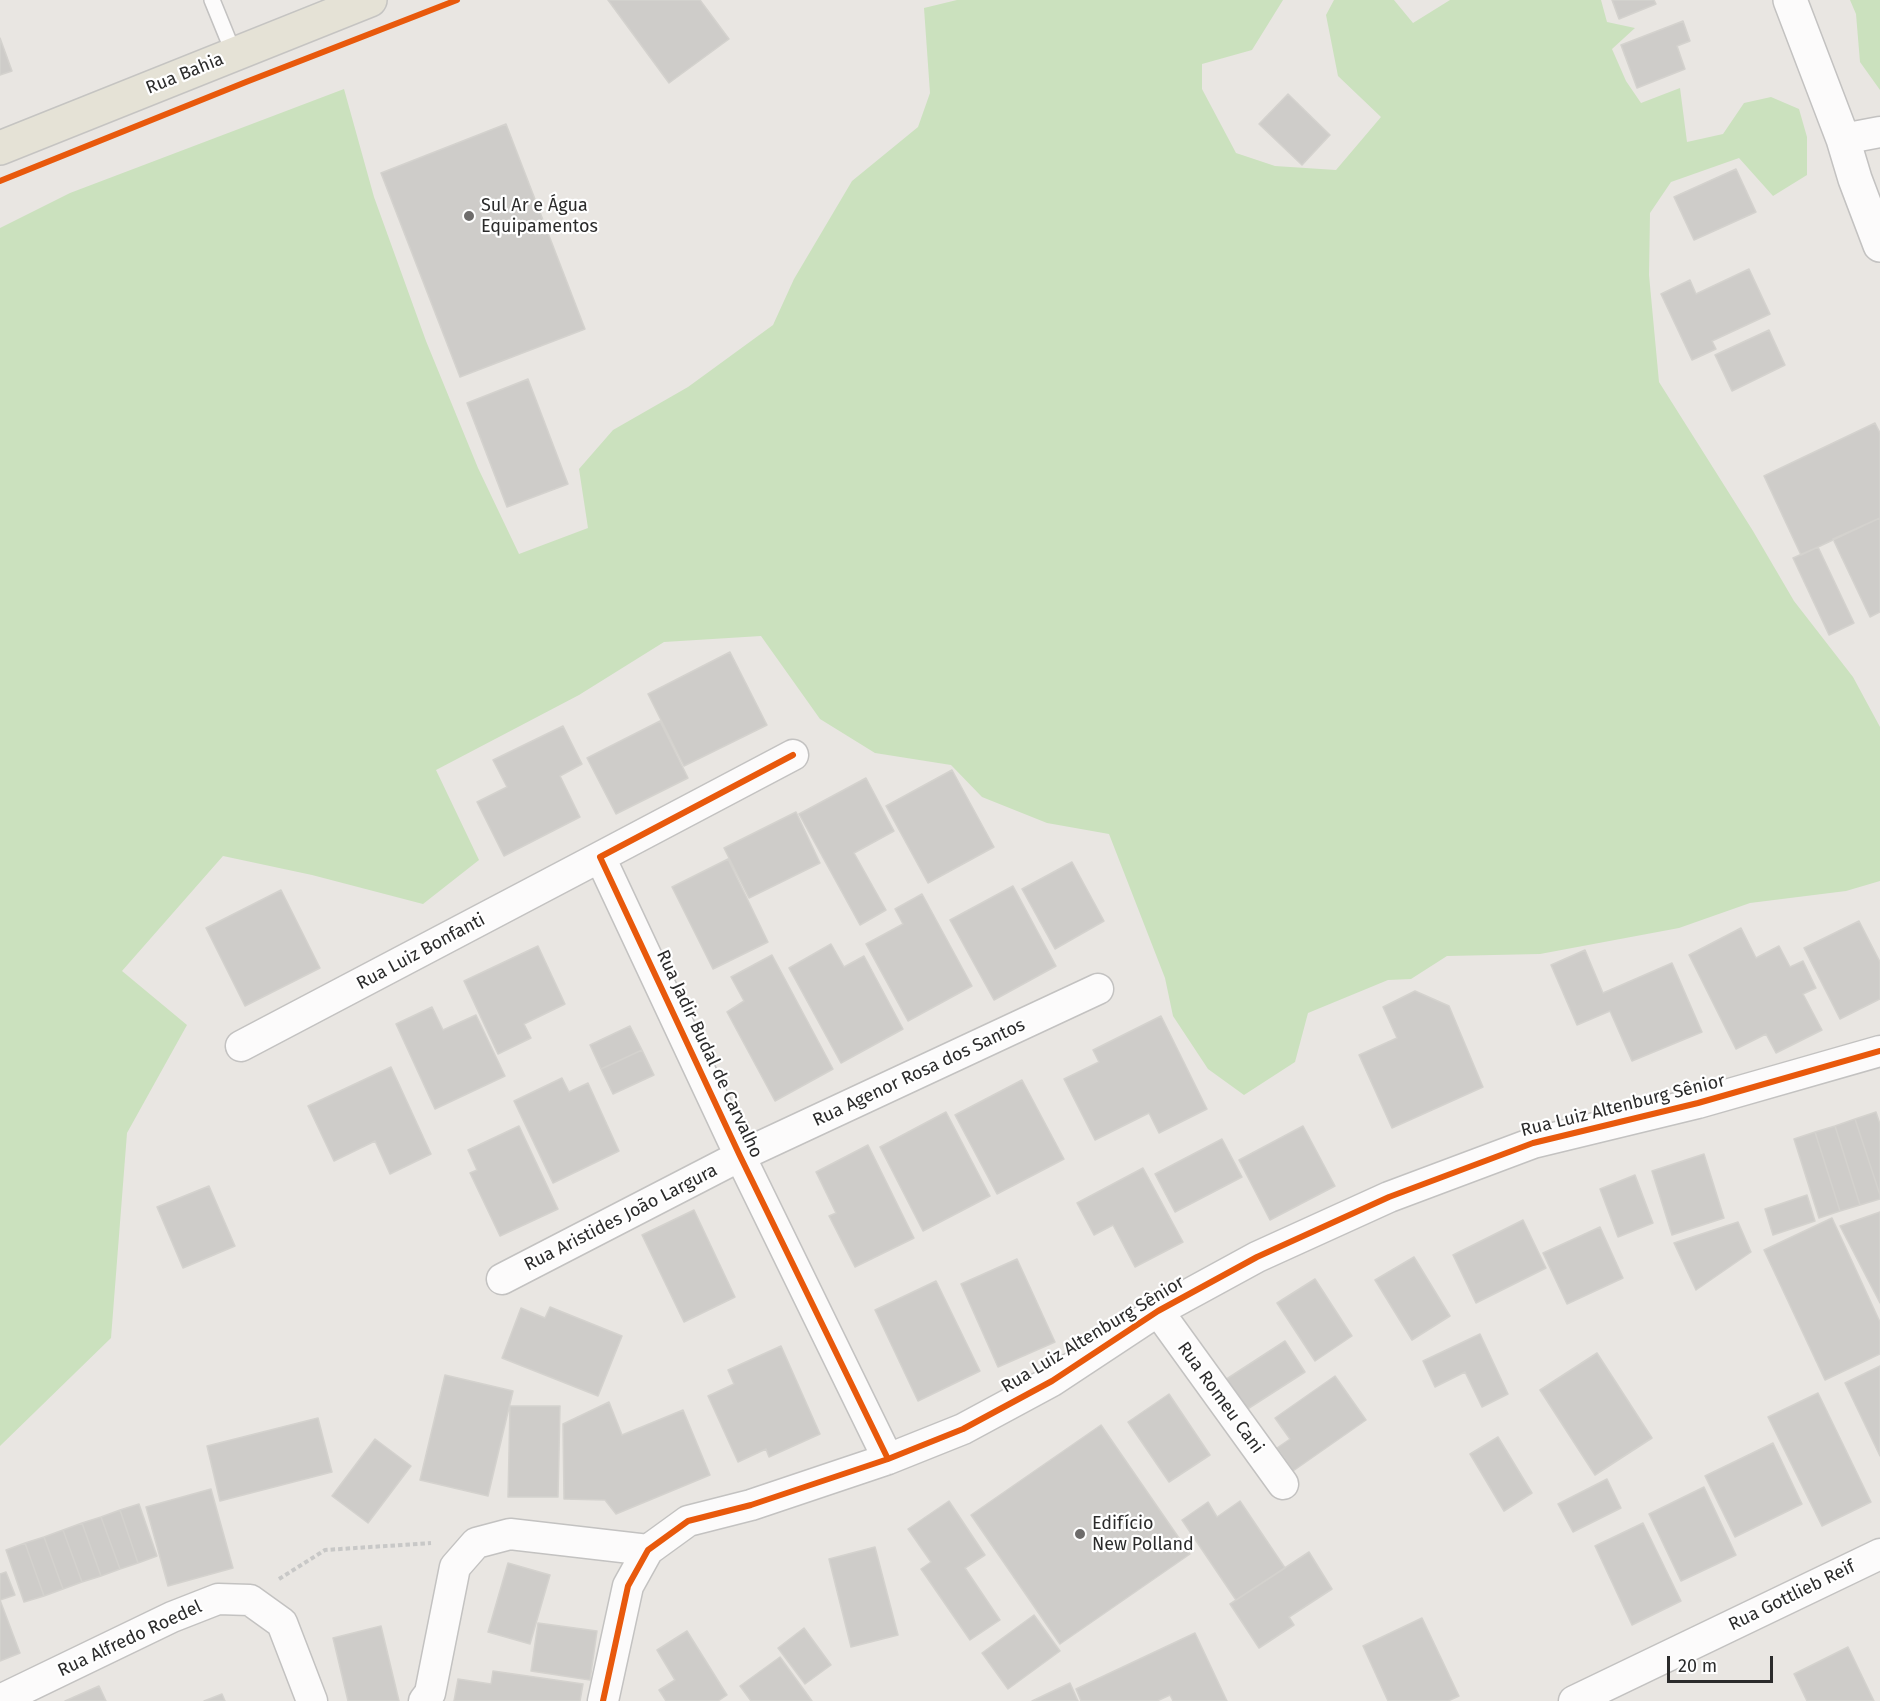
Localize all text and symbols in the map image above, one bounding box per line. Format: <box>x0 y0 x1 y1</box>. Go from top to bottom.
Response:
street label: Rua Bahia <box>143 49 227 99</box>
place label: Sul Ar e Água Equipamentos <box>481 195 598 238</box>
marker: Sul Ar e Água Equipamentos <box>462 209 476 223</box>
street label: Rua Luiz Bonfanti <box>353 909 489 995</box>
street label: Rua Jadir Budal de Carvalho <box>651 947 767 1161</box>
street label: Rua Agenor Rosa dos Santos <box>809 1014 1029 1132</box>
street label: Rua Luiz Altenburg Sênior <box>1519 1070 1727 1142</box>
street label: Rua Aristides João Largura <box>521 1160 721 1276</box>
street label: Rua Luiz Altenburg Sênior <box>998 1272 1188 1398</box>
street label: Rua Romeu Cani <box>1172 1338 1268 1458</box>
place label: Edifício New Polland <box>1092 1513 1194 1556</box>
marker: Edifício New Polland <box>1073 1527 1087 1541</box>
street label: Rua Gottlieb Reif <box>1725 1556 1859 1636</box>
street label: Rua Alfredo Roedel <box>54 1596 206 1682</box>
scale bar <box>1670 1644 1776 1682</box>
text: 20 m <box>1678 1655 1717 1677</box>

